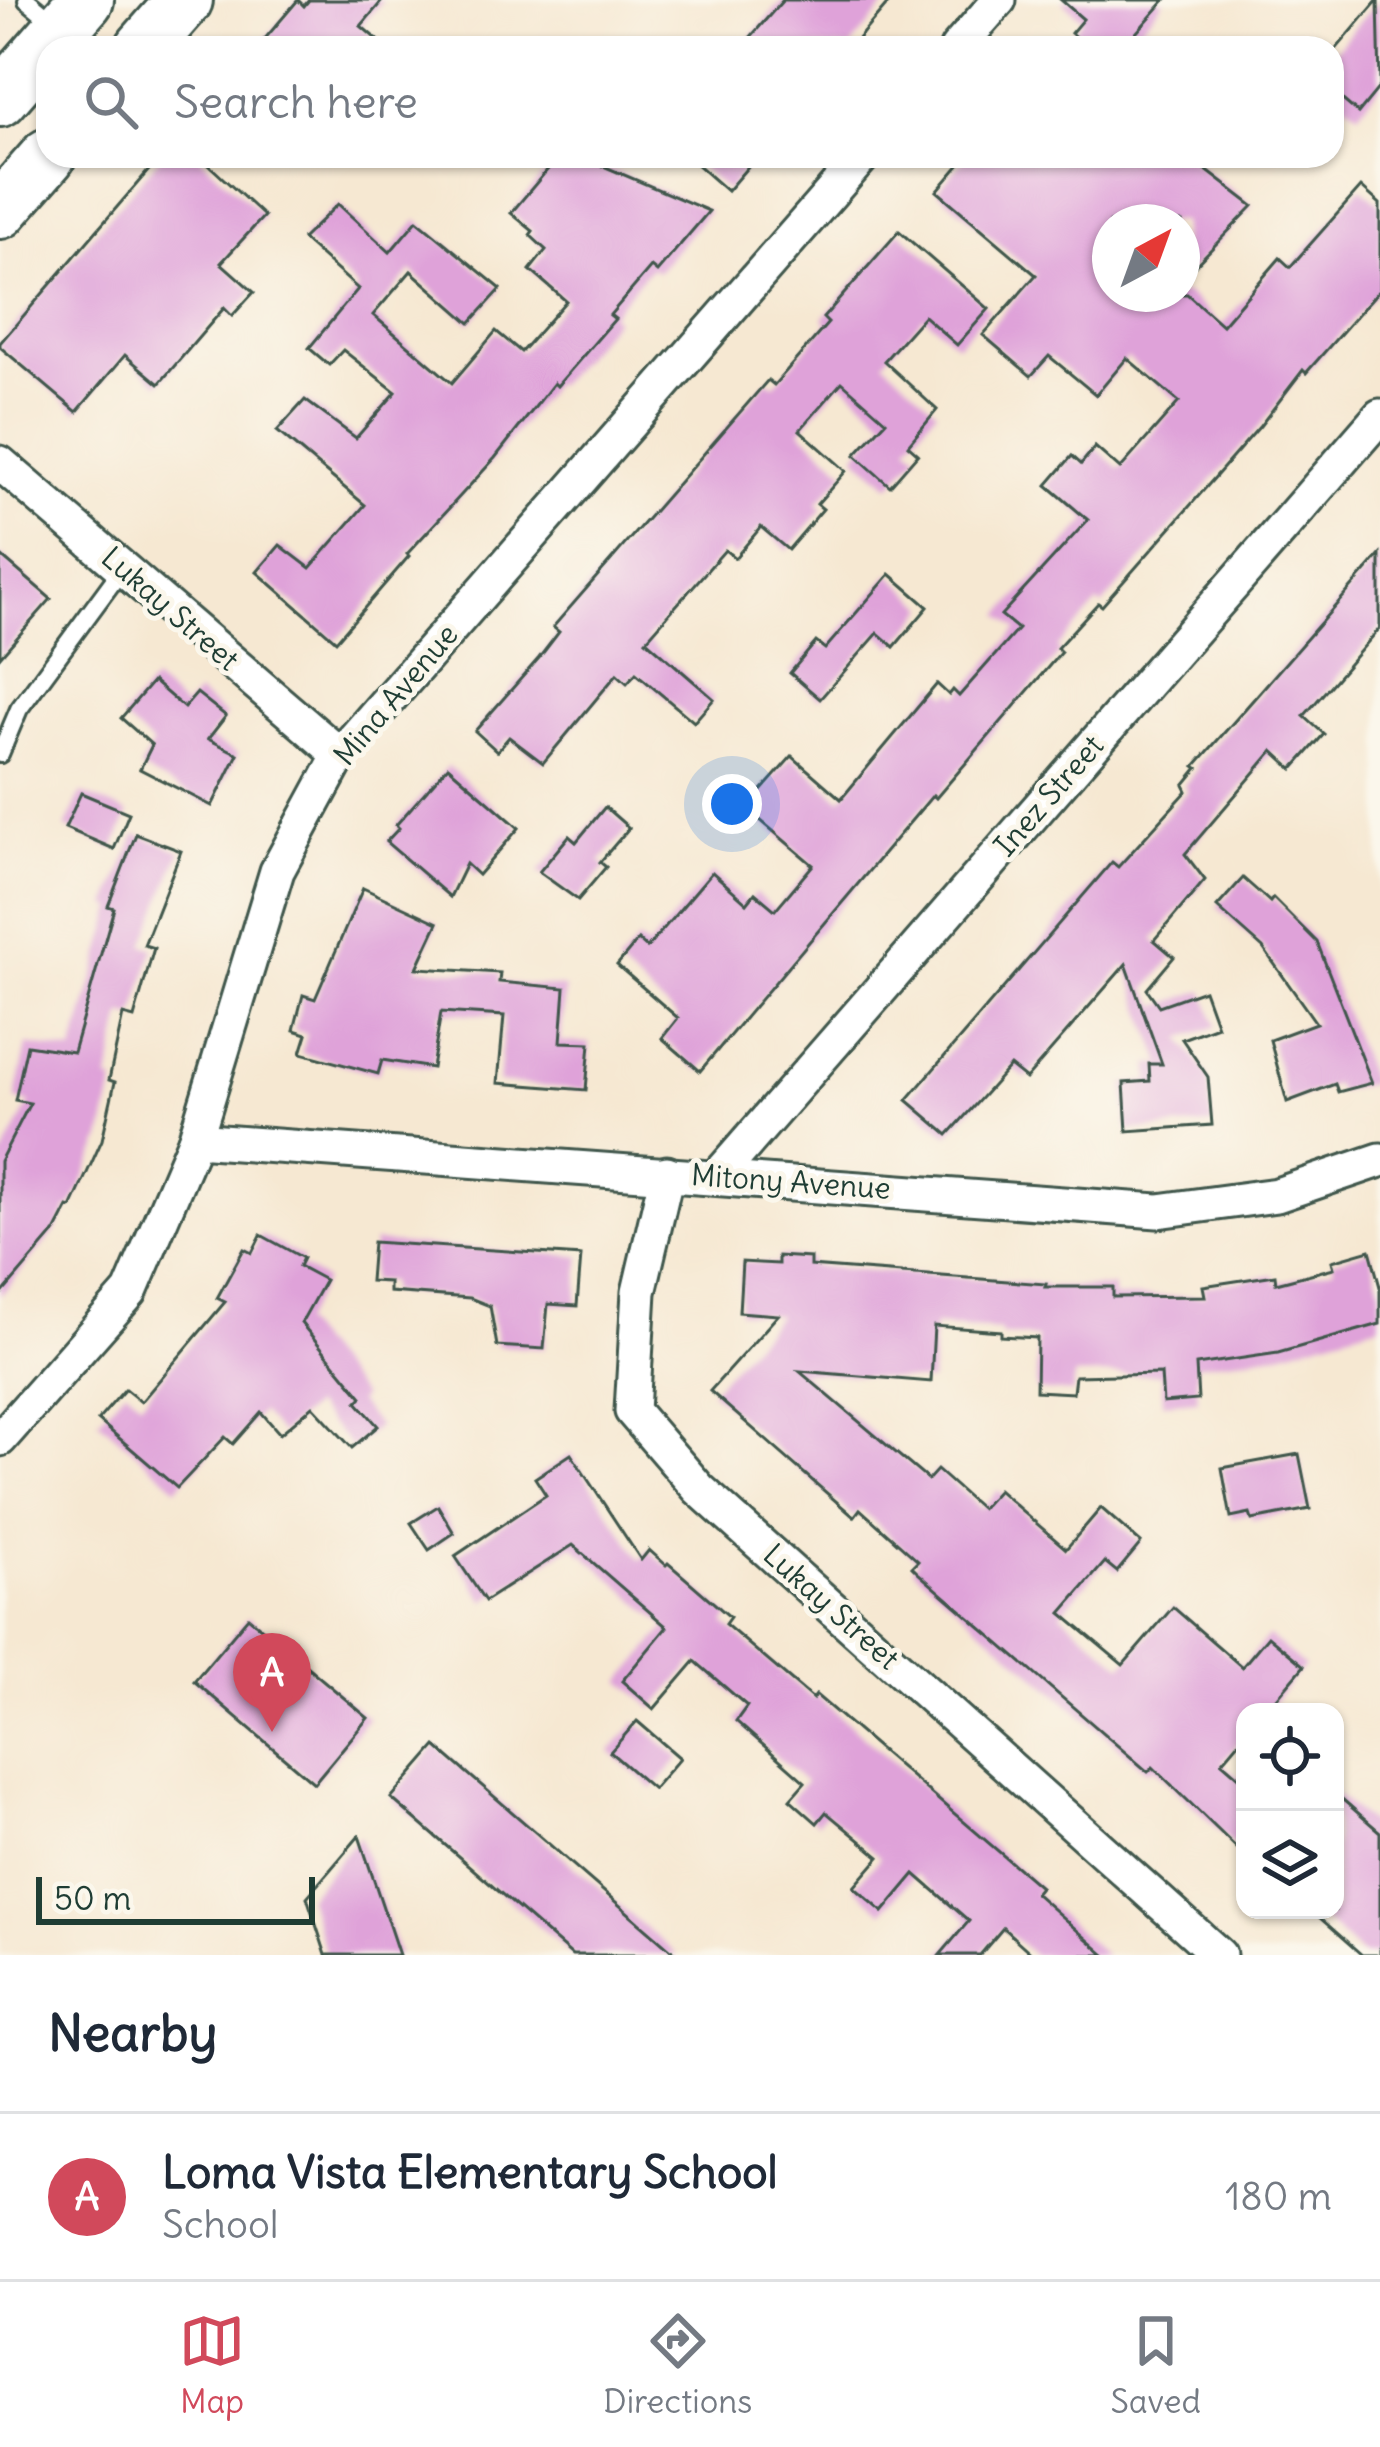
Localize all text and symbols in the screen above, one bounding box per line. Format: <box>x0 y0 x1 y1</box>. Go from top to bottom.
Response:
search box <box>36 36 1344 168</box>
icon: search <box>78 69 144 135</box>
text: Search here <box>174 74 418 130</box>
north arrow <box>1092 204 1200 312</box>
street label: Lukay Street <box>94 538 247 678</box>
street label: Mina Avenue <box>325 616 465 773</box>
street label: Inez Street <box>985 727 1111 864</box>
your location <box>702 774 762 834</box>
street label: Mitony Avenue <box>690 1155 892 1207</box>
street label: Lukay Street <box>756 1535 907 1677</box>
pin: A <box>233 1633 311 1732</box>
map controls <box>1236 1703 1344 1919</box>
button: locate <box>1236 1703 1344 1811</box>
button: layers <box>1236 1811 1344 1919</box>
scale bar <box>36 1871 315 1924</box>
text: 50 m <box>54 1877 131 1919</box>
text: Nearby <box>48 2001 217 2065</box>
text: Loma Vista Elementary School <box>162 2144 778 2200</box>
text: A <box>74 2172 100 2221</box>
text: 180 m <box>1225 2172 1332 2221</box>
text: School <box>162 2200 279 2249</box>
tab: Map <box>179 2308 245 2422</box>
tab: Directions <box>603 2308 752 2422</box>
tab: Saved <box>1111 2308 1201 2422</box>

